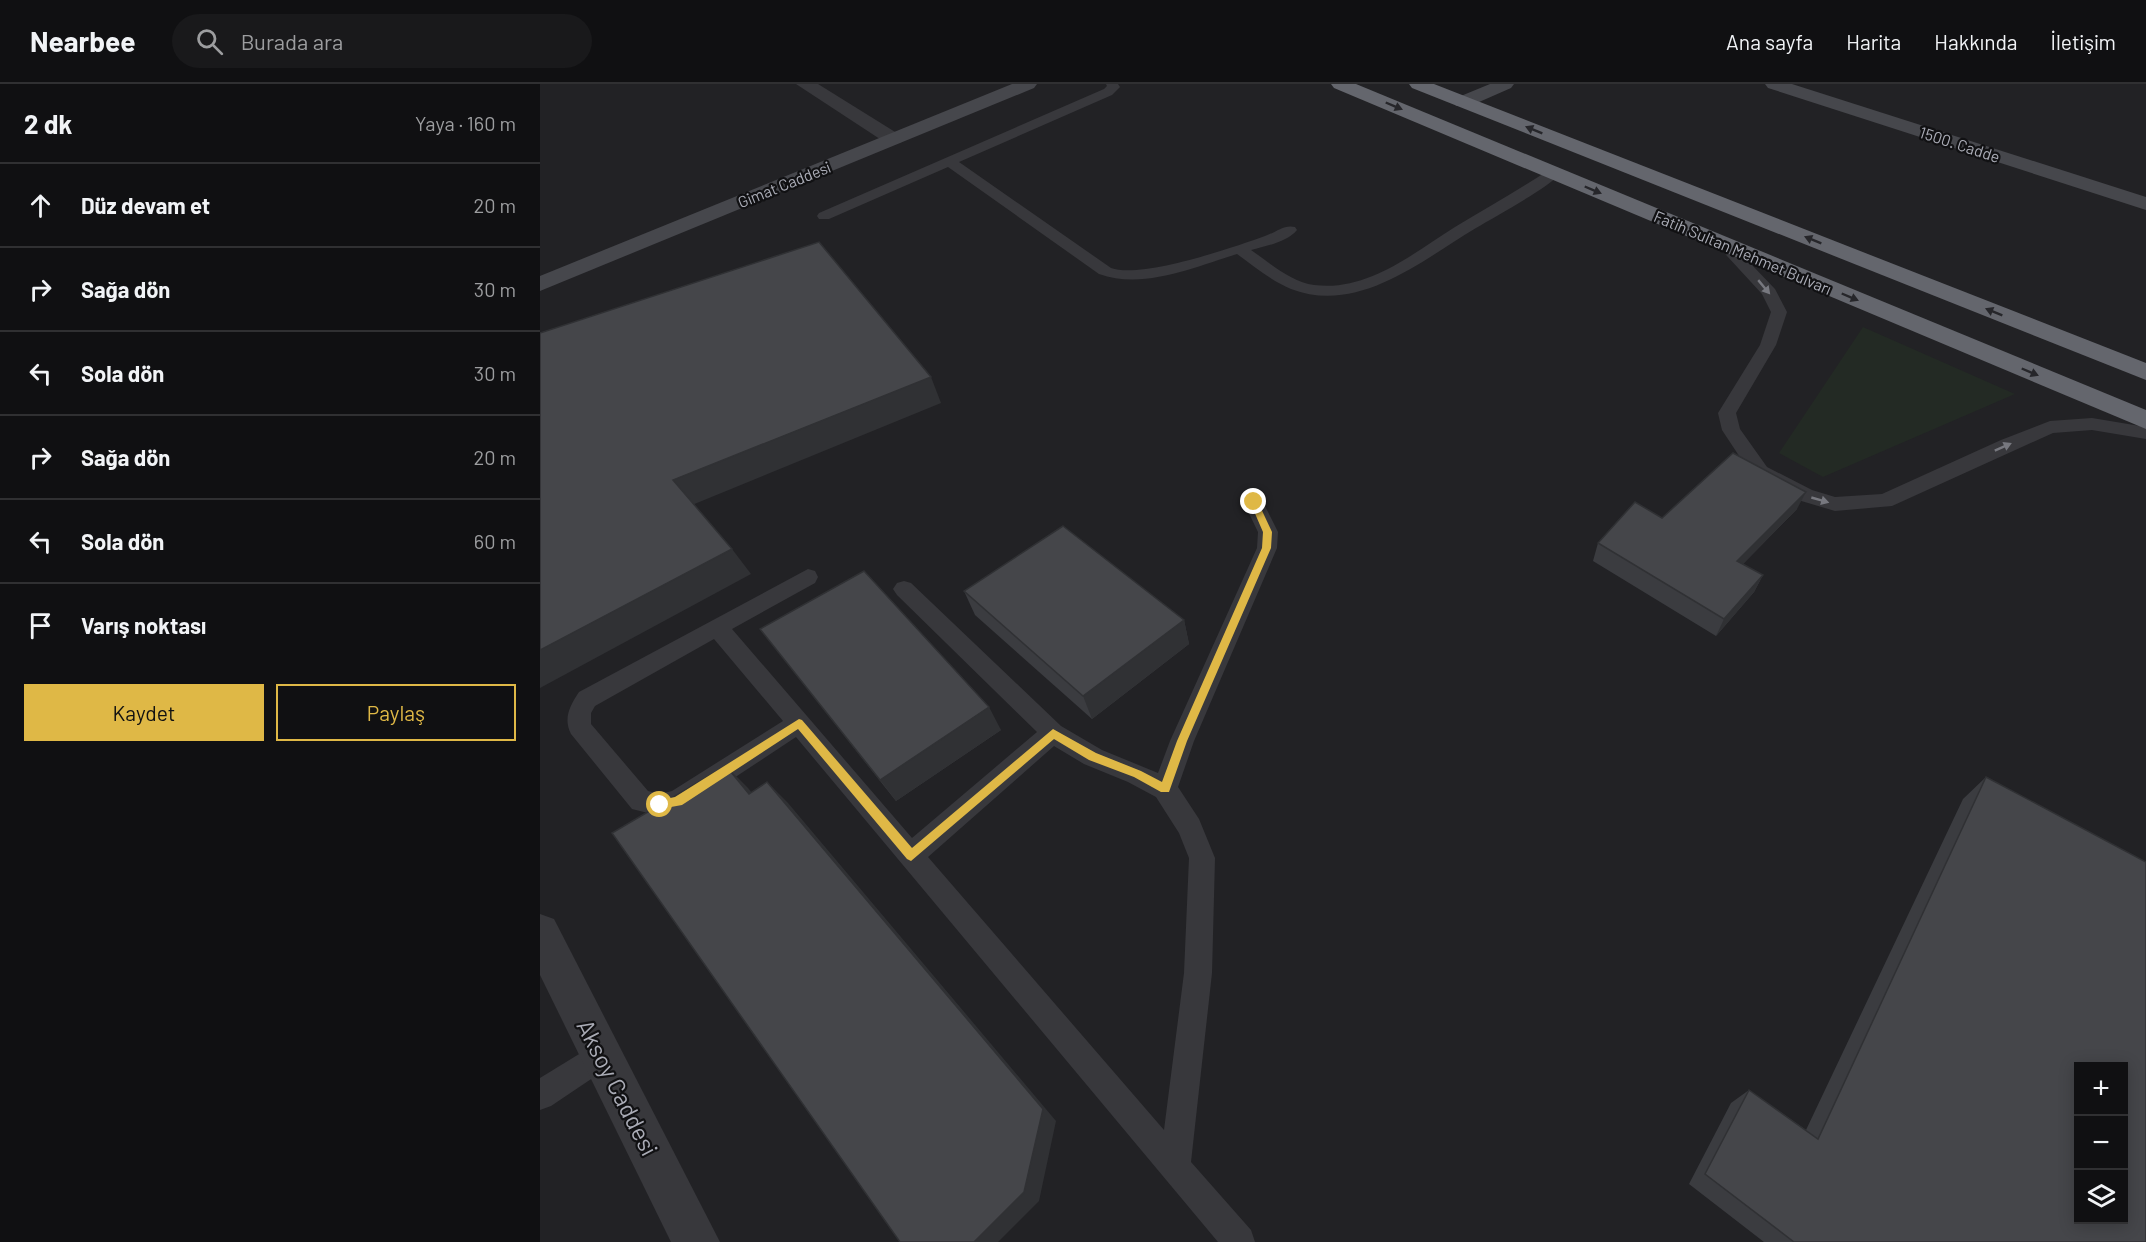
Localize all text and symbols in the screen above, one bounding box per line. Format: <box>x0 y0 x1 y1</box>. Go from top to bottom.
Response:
search box <box>172 14 592 68</box>
text: Nearbee <box>30 24 136 58</box>
icon: search <box>193 25 226 58</box>
text: Burada ara <box>241 28 343 54</box>
text: Ana sayfa <box>1726 29 1813 54</box>
text: Harita <box>1846 29 1901 54</box>
text: Hakkında <box>1934 29 2018 54</box>
text: İletişim <box>2051 29 2116 54</box>
one-way arrow <box>1385 102 1402 111</box>
text: 2 dk <box>24 108 72 139</box>
text: Yaya · 160 m <box>415 111 516 135</box>
street label: 1500. Cadde <box>1917 122 2003 166</box>
one-way arrow <box>1524 125 1542 135</box>
street label: Gimat Caddesi <box>735 157 833 211</box>
one-way arrow <box>1584 185 1602 195</box>
icon: ahead <box>24 189 57 222</box>
text: Düz devam et <box>81 192 210 218</box>
text: 20 m <box>473 193 516 217</box>
street label: Fatih Sultan Mehmet Bulvarı <box>1651 206 1835 298</box>
one-way arrow <box>1803 235 1821 245</box>
icon: right <box>24 273 57 306</box>
text: Sağa dön <box>81 276 170 302</box>
text: 30 m <box>474 277 516 301</box>
one-way arrow <box>1757 279 1770 295</box>
one-way arrow <box>1842 292 1860 302</box>
one-way arrow <box>1985 307 2003 316</box>
icon: left <box>24 357 57 390</box>
text: Sola dön <box>81 360 164 386</box>
text: 30 m <box>474 361 516 385</box>
one-way arrow <box>2022 367 2040 377</box>
icon: right <box>24 441 57 474</box>
one-way arrow <box>1994 442 2011 451</box>
text: Sağa dön <box>81 444 170 470</box>
text: 20 m <box>473 445 516 469</box>
route end <box>1240 488 1266 514</box>
one-way arrow <box>1811 496 1829 505</box>
icon: left <box>24 525 57 558</box>
text: Sola dön <box>81 528 164 554</box>
text: 60 m <box>474 529 516 553</box>
icon: arrive <box>24 609 57 642</box>
text: Varış noktası <box>81 612 206 638</box>
button: Kaydet <box>24 684 264 741</box>
button: Paylaş <box>276 684 516 741</box>
route start <box>646 791 672 817</box>
street label: Aksoy Caddesi <box>571 1014 665 1160</box>
map controls <box>2074 1062 2128 1224</box>
button: + <box>2074 1062 2128 1116</box>
button: − <box>2074 1116 2128 1170</box>
button: layers <box>2074 1170 2128 1224</box>

